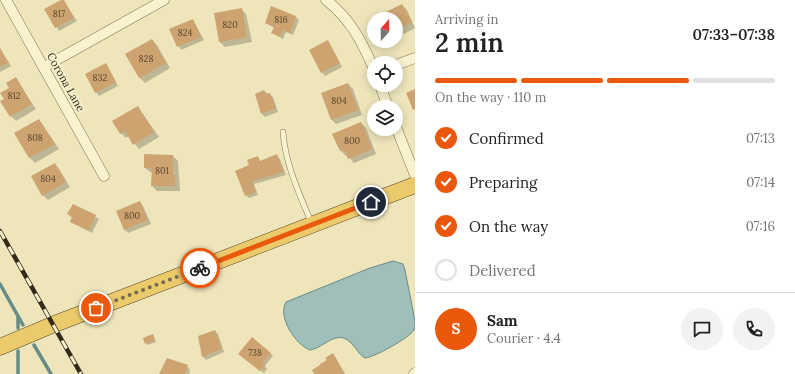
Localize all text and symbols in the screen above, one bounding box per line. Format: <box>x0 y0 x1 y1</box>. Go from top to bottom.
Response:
house number: 817 <box>53 8 65 19</box>
text: Arriving in <box>435 11 498 28</box>
north arrow <box>367 12 403 48</box>
map controls <box>367 12 403 136</box>
house number: 816 <box>274 14 288 25</box>
house number: 820 <box>222 19 238 30</box>
text: 07:33–07:38 <box>693 25 775 44</box>
text: 2 min <box>435 26 504 59</box>
house number: 824 <box>178 27 192 38</box>
street label: Corona Lane <box>44 50 88 114</box>
house number: 828 <box>139 53 153 64</box>
button: locate <box>367 56 403 92</box>
house number: 832 <box>93 72 108 83</box>
text: On the way · 110 m <box>435 89 546 106</box>
house number: 812 <box>7 90 21 101</box>
house number: 804 <box>331 95 347 106</box>
button: layers <box>367 100 403 136</box>
icon: check <box>435 127 457 149</box>
text: Confirmed <box>469 129 544 148</box>
text: 07:13 <box>746 130 775 147</box>
house number: 808 <box>27 132 43 143</box>
house number: 800 <box>344 135 361 146</box>
house number: 801 <box>155 165 169 176</box>
icon: check <box>435 171 457 193</box>
house number: 804 <box>40 173 56 184</box>
text: Preparing <box>469 173 537 192</box>
text: 07:14 <box>746 174 775 191</box>
pin <box>354 185 388 219</box>
icon: home <box>360 191 382 213</box>
house number: 800 <box>124 210 141 221</box>
icon: check <box>435 215 457 237</box>
text: On the way <box>469 217 548 236</box>
text: 07:16 <box>746 218 775 235</box>
courier <box>180 248 220 288</box>
icon: bike <box>189 257 211 279</box>
text: Delivered <box>469 261 536 280</box>
pin <box>79 291 113 325</box>
icon: bag <box>85 297 107 319</box>
button: chat <box>681 308 723 350</box>
button: phone <box>733 308 775 350</box>
text: Sam <box>487 311 518 330</box>
text: S <box>452 319 460 338</box>
text: Courier · 4.4 <box>487 330 561 347</box>
house number: 738 <box>248 347 262 358</box>

